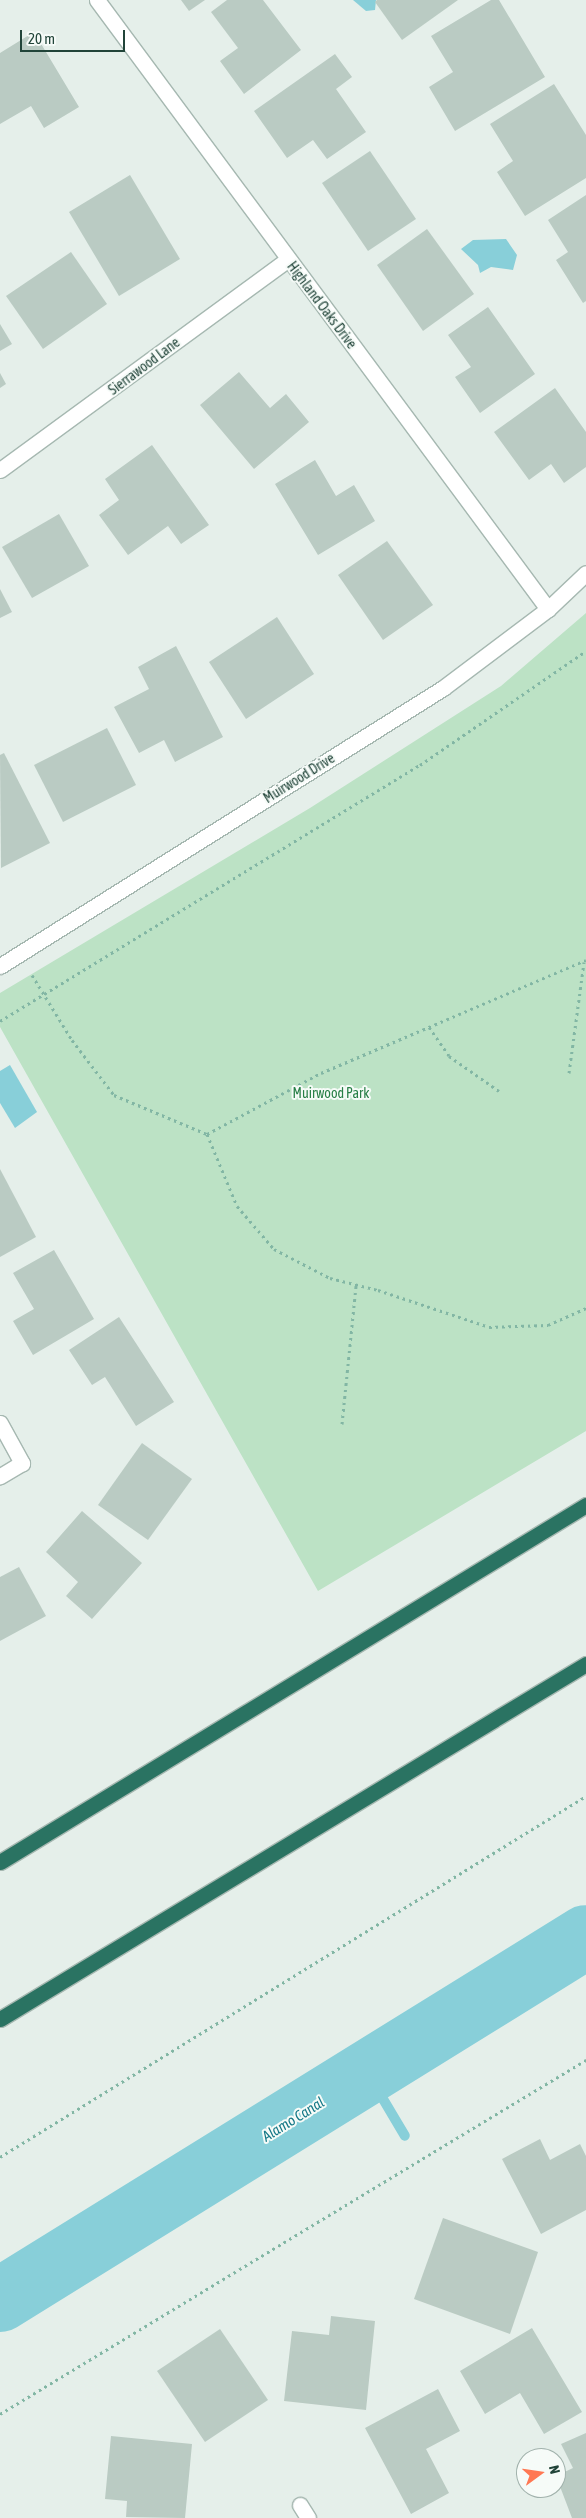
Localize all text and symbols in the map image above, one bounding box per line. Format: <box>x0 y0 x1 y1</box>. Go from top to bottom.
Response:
scale bar <box>22 20 128 52</box>
text: 20 m <box>28 30 55 47</box>
street label: Highland Oaks Drive <box>284 258 360 352</box>
street label: Sierrawood Lane <box>105 334 183 398</box>
street label: Muirwood Drive <box>260 750 338 806</box>
park label: Muirwood Park <box>293 1085 369 1101</box>
water label: Alamo Canal <box>259 2093 327 2145</box>
north arrow <box>516 2448 566 2498</box>
text: N <box>546 2464 563 2476</box>

